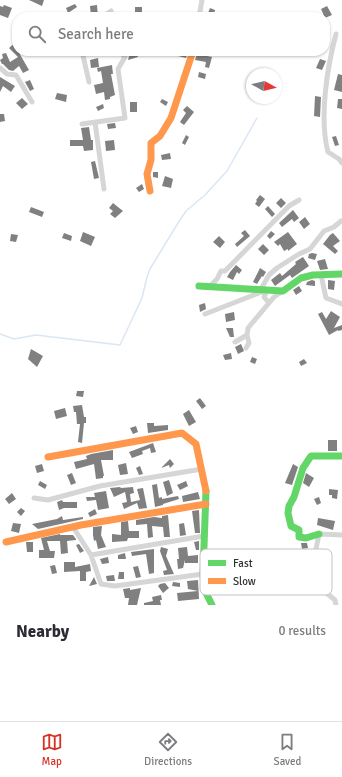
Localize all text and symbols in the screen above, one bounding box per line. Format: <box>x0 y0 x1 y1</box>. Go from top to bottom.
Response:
search box <box>12 12 330 56</box>
icon: search <box>26 23 48 45</box>
text: Search here <box>58 25 134 43</box>
north arrow <box>246 68 282 104</box>
legend <box>200 549 332 595</box>
text: Fast <box>233 557 253 570</box>
text: Slow <box>233 575 256 588</box>
text: Nearby <box>16 621 69 642</box>
text: 0 results <box>278 623 326 639</box>
tab: Map <box>41 731 63 768</box>
tab: Directions <box>144 731 192 768</box>
tab: Saved <box>274 731 301 768</box>

